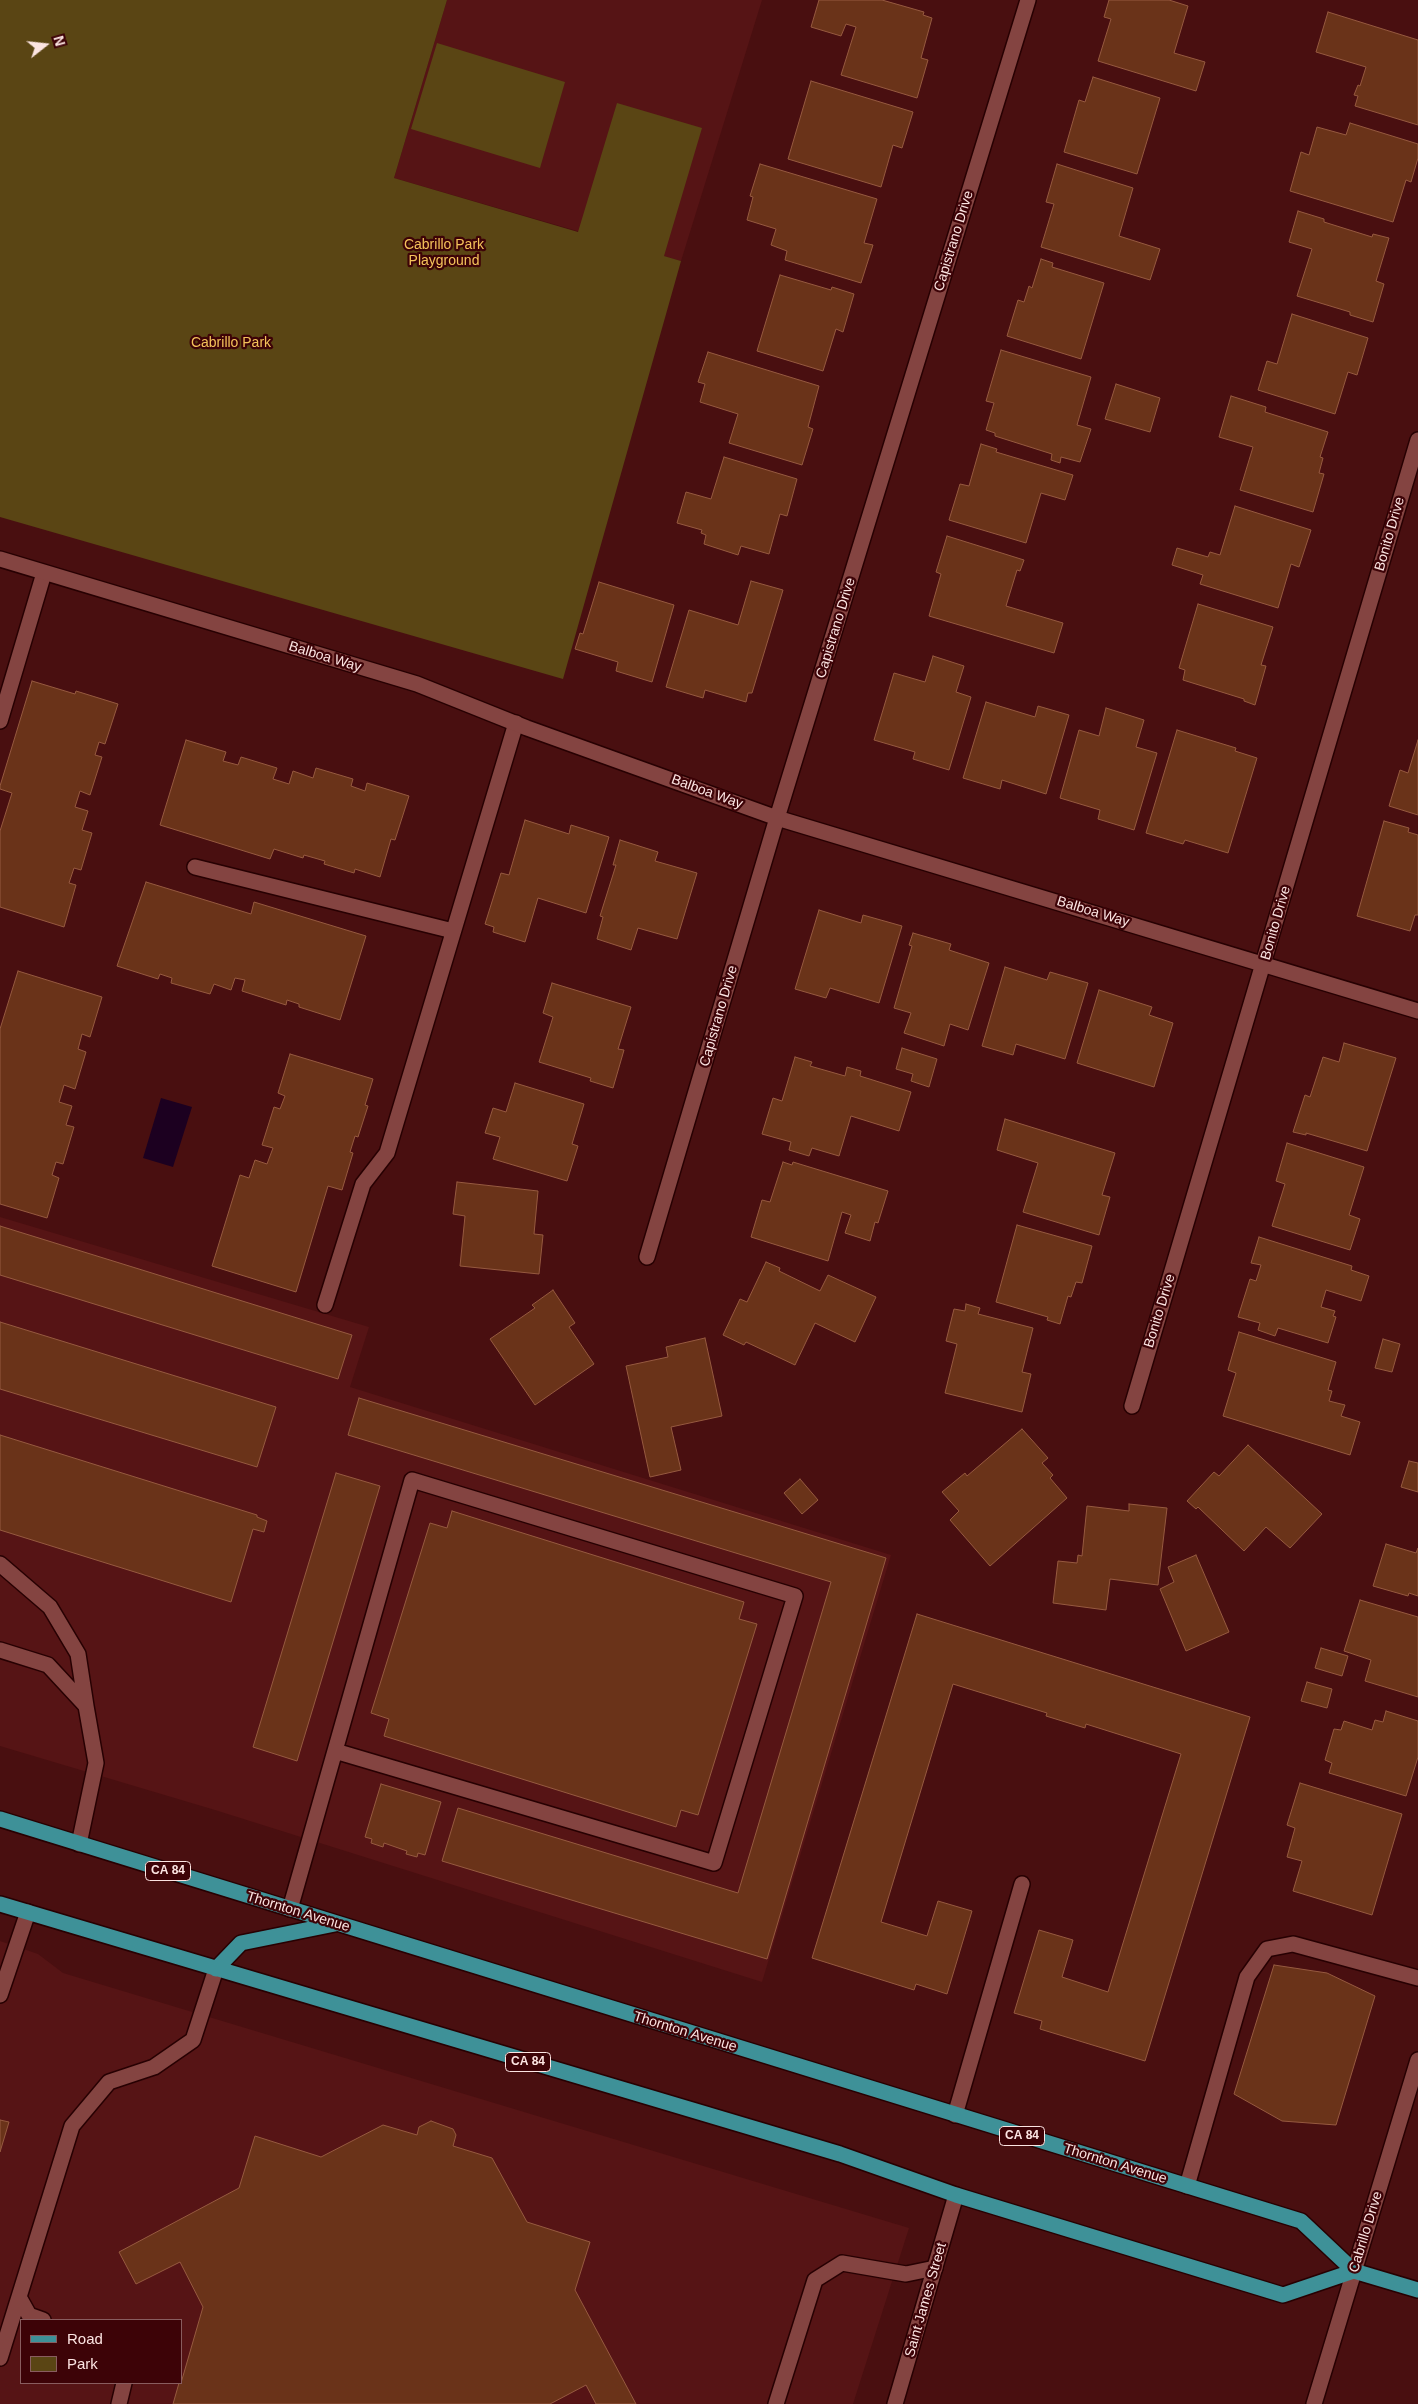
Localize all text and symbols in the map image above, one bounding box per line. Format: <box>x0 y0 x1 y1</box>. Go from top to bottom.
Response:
north arrow <box>20 20 70 70</box>
text: N <box>50 34 69 48</box>
street label: Capistrano Drive <box>931 189 977 293</box>
park label: Cabrillo Park Playground <box>404 237 484 270</box>
park label: Cabrillo Park <box>191 335 271 351</box>
street label: Bonito Drive <box>1371 495 1409 573</box>
street label: Capistrano Drive <box>813 576 859 680</box>
street label: Balboa Way <box>287 638 363 676</box>
street label: Balboa Way <box>669 771 745 813</box>
street label: Bonito Drive <box>1257 884 1295 962</box>
street label: Balboa Way <box>1055 893 1131 931</box>
street label: Capistrano Drive <box>697 964 741 1068</box>
street label: Bonito Drive <box>1141 1272 1179 1350</box>
road number: CA 84 <box>146 1862 190 1880</box>
street label: Thornton Avenue <box>244 1888 352 1936</box>
street label: Thornton Avenue <box>631 2008 739 2056</box>
road number: CA 84 <box>506 2052 550 2072</box>
road number: CA 84 <box>1000 2126 1044 2146</box>
street label: Thornton Avenue <box>1061 2140 1169 2188</box>
street label: Cabrillo Drive <box>1346 2189 1386 2275</box>
street label: Saint James Street <box>902 2241 950 2359</box>
legend <box>20 2319 182 2384</box>
text: Road <box>67 2330 103 2347</box>
text: Park <box>67 2355 98 2372</box>

